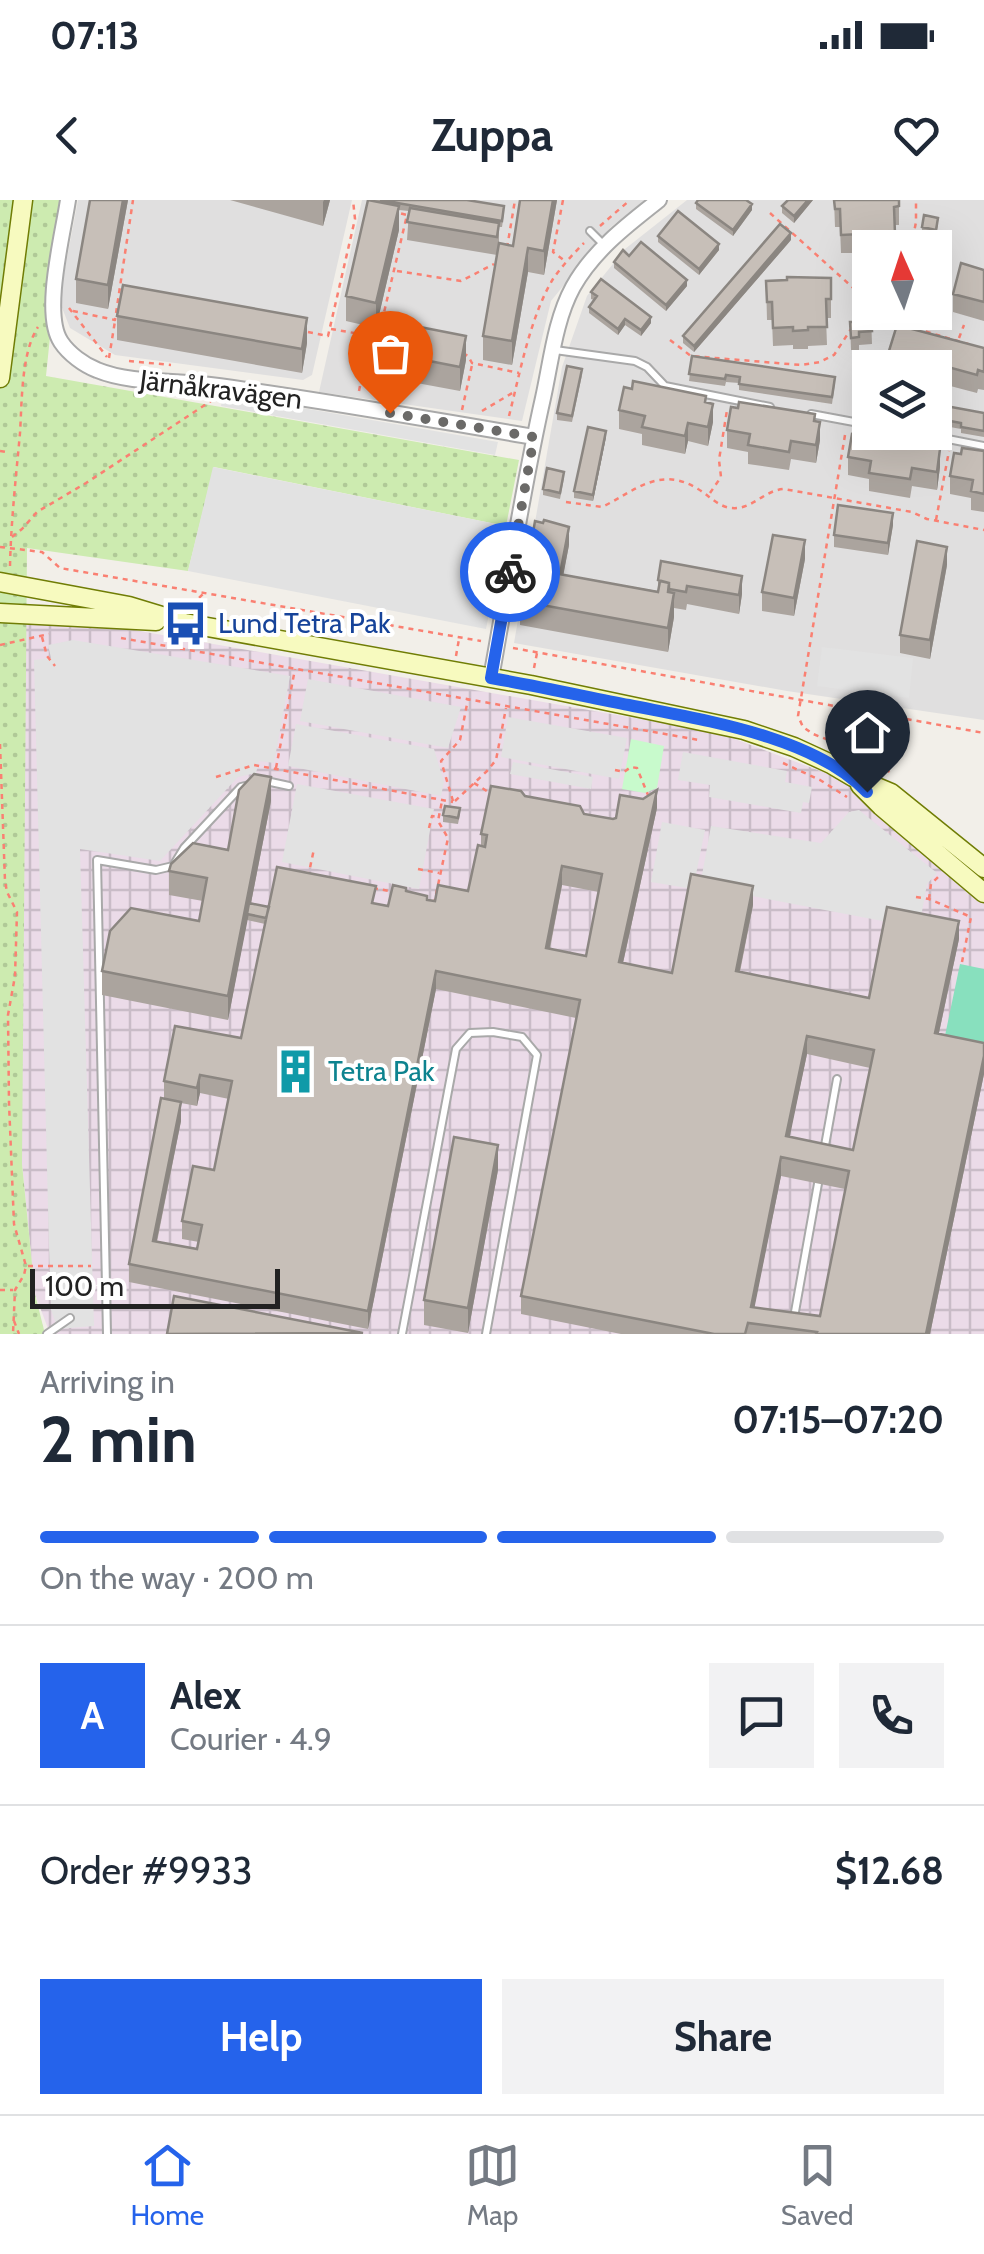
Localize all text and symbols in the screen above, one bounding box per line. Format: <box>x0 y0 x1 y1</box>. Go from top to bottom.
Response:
text: 07:13 <box>50 12 139 59</box>
icon: back <box>40 108 95 163</box>
text: Zuppa <box>431 108 553 162</box>
icon: heart <box>889 108 944 163</box>
north arrow <box>852 230 952 330</box>
map controls <box>852 230 952 450</box>
pin <box>348 311 433 414</box>
icon: bag <box>363 326 418 381</box>
button: layers <box>852 350 952 450</box>
street label: Järnåkravägen <box>137 362 304 416</box>
courier <box>460 522 560 622</box>
icon: bike <box>483 545 538 600</box>
bus stop icon: Lund Tetra Pak <box>161 599 209 647</box>
place label: Lund Tetra Pak <box>218 606 391 640</box>
pin <box>825 690 910 793</box>
icon: home <box>840 705 895 760</box>
building icon: Tetra Pak <box>271 1047 319 1095</box>
place label: Tetra Pak <box>328 1054 435 1088</box>
scale bar <box>30 1264 280 1308</box>
text: 100 m <box>45 1269 124 1303</box>
text: Arriving in <box>40 1362 175 1401</box>
text: 07:15–07:20 <box>732 1396 944 1443</box>
text: 2 min <box>40 1399 197 1478</box>
text: On the way · 200 m <box>40 1558 314 1597</box>
button: chat <box>709 1663 814 1768</box>
button: phone <box>839 1663 944 1768</box>
text: Alex <box>170 1672 241 1719</box>
text: A <box>81 1692 104 1739</box>
text: Courier · 4.9 <box>170 1719 332 1758</box>
text: Order #9933 <box>40 1847 253 1894</box>
text: $12.68 <box>835 1847 944 1894</box>
button: Help <box>40 1979 482 2094</box>
button: Share <box>502 1979 944 2094</box>
tab: Home <box>130 2138 204 2232</box>
tab: Map <box>465 2138 520 2232</box>
tab: Saved <box>781 2138 854 2232</box>

